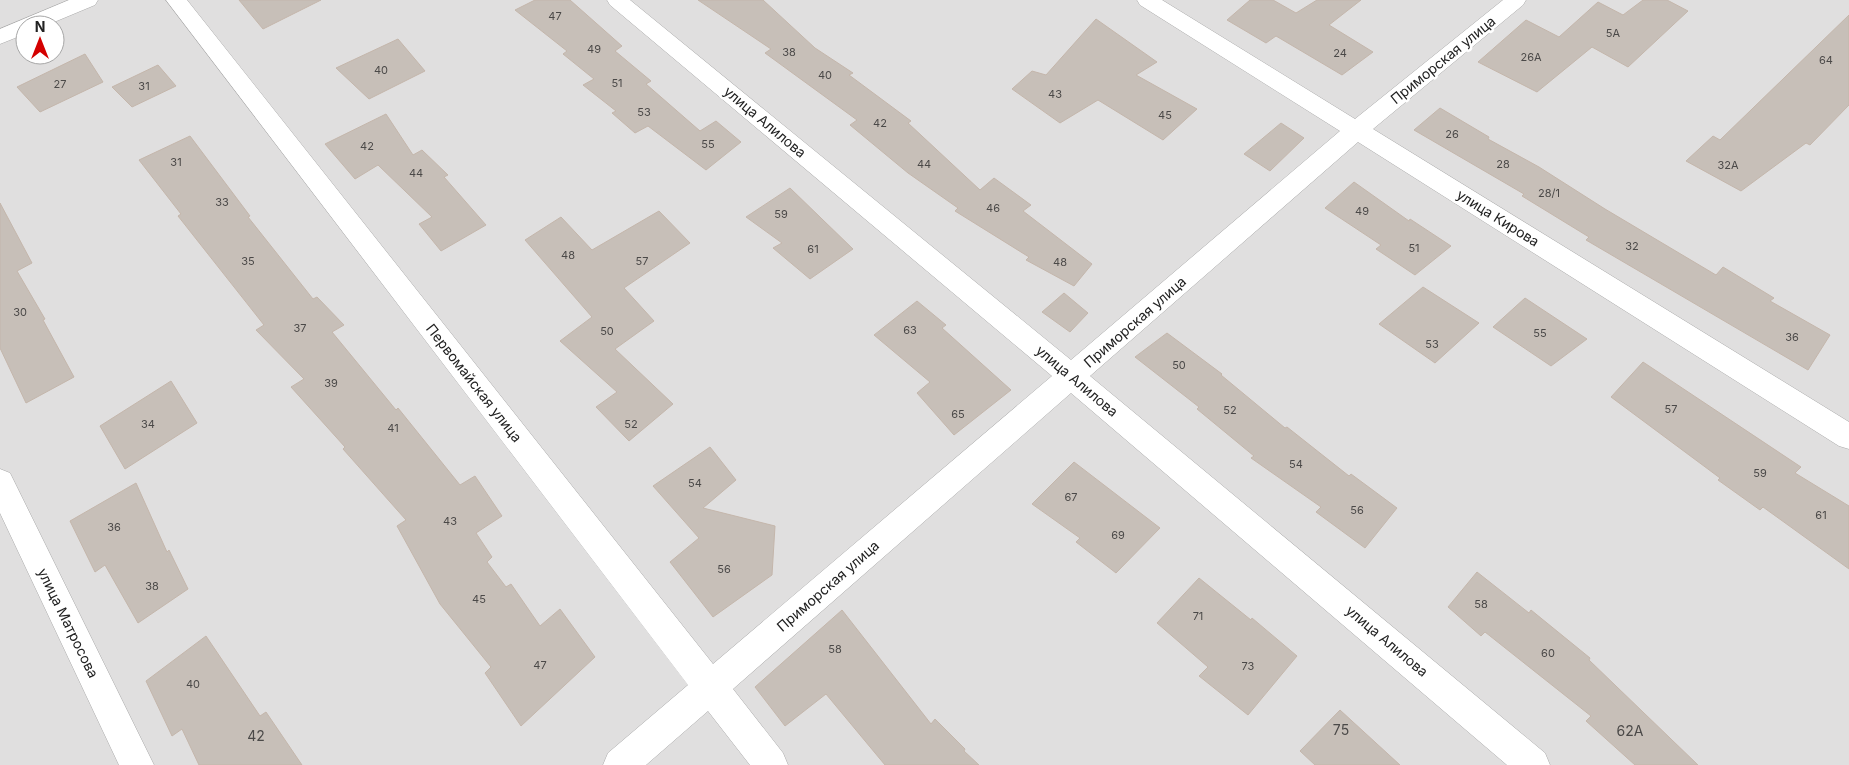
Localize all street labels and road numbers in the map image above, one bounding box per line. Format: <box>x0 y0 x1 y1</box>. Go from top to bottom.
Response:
street label: Приморская улица <box>1387 12 1499 107</box>
street label: улица Алилова <box>721 82 810 161</box>
street label: улица Кирова <box>1454 185 1543 250</box>
street label: Приморская улица <box>1080 273 1189 371</box>
street label: Первомайская улица <box>423 320 526 445</box>
street label: улица Алилова <box>1033 341 1122 420</box>
street label: Приморская улица <box>773 537 882 635</box>
street label: улица Матросова <box>34 565 102 680</box>
street label: улица Алилова <box>1343 601 1432 680</box>

